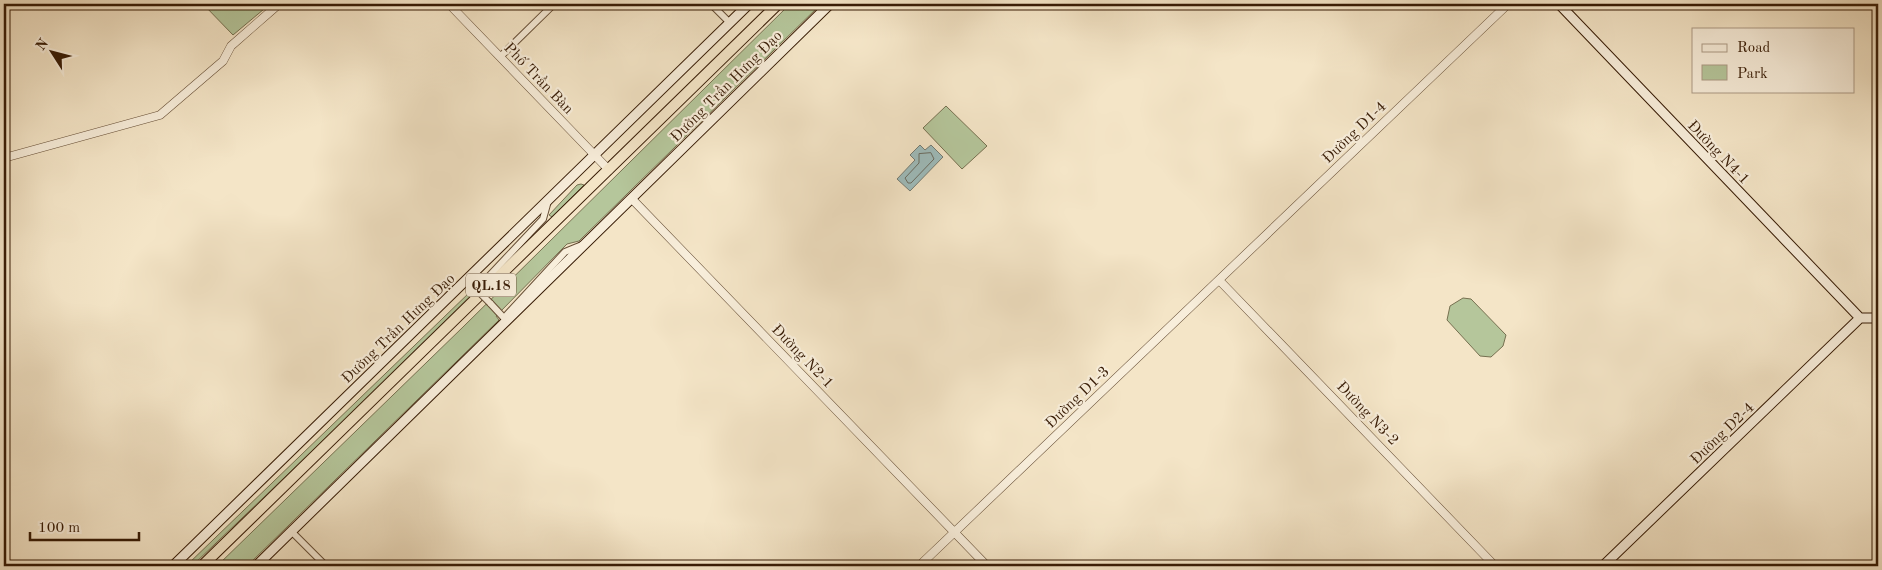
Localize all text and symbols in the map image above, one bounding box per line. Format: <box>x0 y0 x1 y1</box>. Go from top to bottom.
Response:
street label: Đường Trần Hưng Đạo <box>667 27 786 146</box>
north arrow <box>28 28 78 78</box>
legend <box>1692 28 1854 92</box>
text: N <box>33 36 51 53</box>
street label: Phố Trần Bàn <box>500 39 577 117</box>
text: Road <box>1737 41 1771 56</box>
text: Park <box>1737 67 1768 82</box>
street label: Đường D1-4 <box>1320 99 1390 167</box>
street label: Đường N4-1 <box>1684 118 1752 188</box>
street label: Đường Trần Hưng Đạo <box>338 270 458 387</box>
road number: QL.18 <box>466 274 516 296</box>
street label: Đường N2-1 <box>768 322 836 392</box>
street label: Đường D1-3 <box>1043 364 1113 432</box>
street label: Đường N3-2 <box>1333 379 1401 449</box>
street label: Đường D2-4 <box>1688 400 1758 468</box>
scale bar <box>30 510 139 542</box>
text: 100 m <box>38 521 80 536</box>

